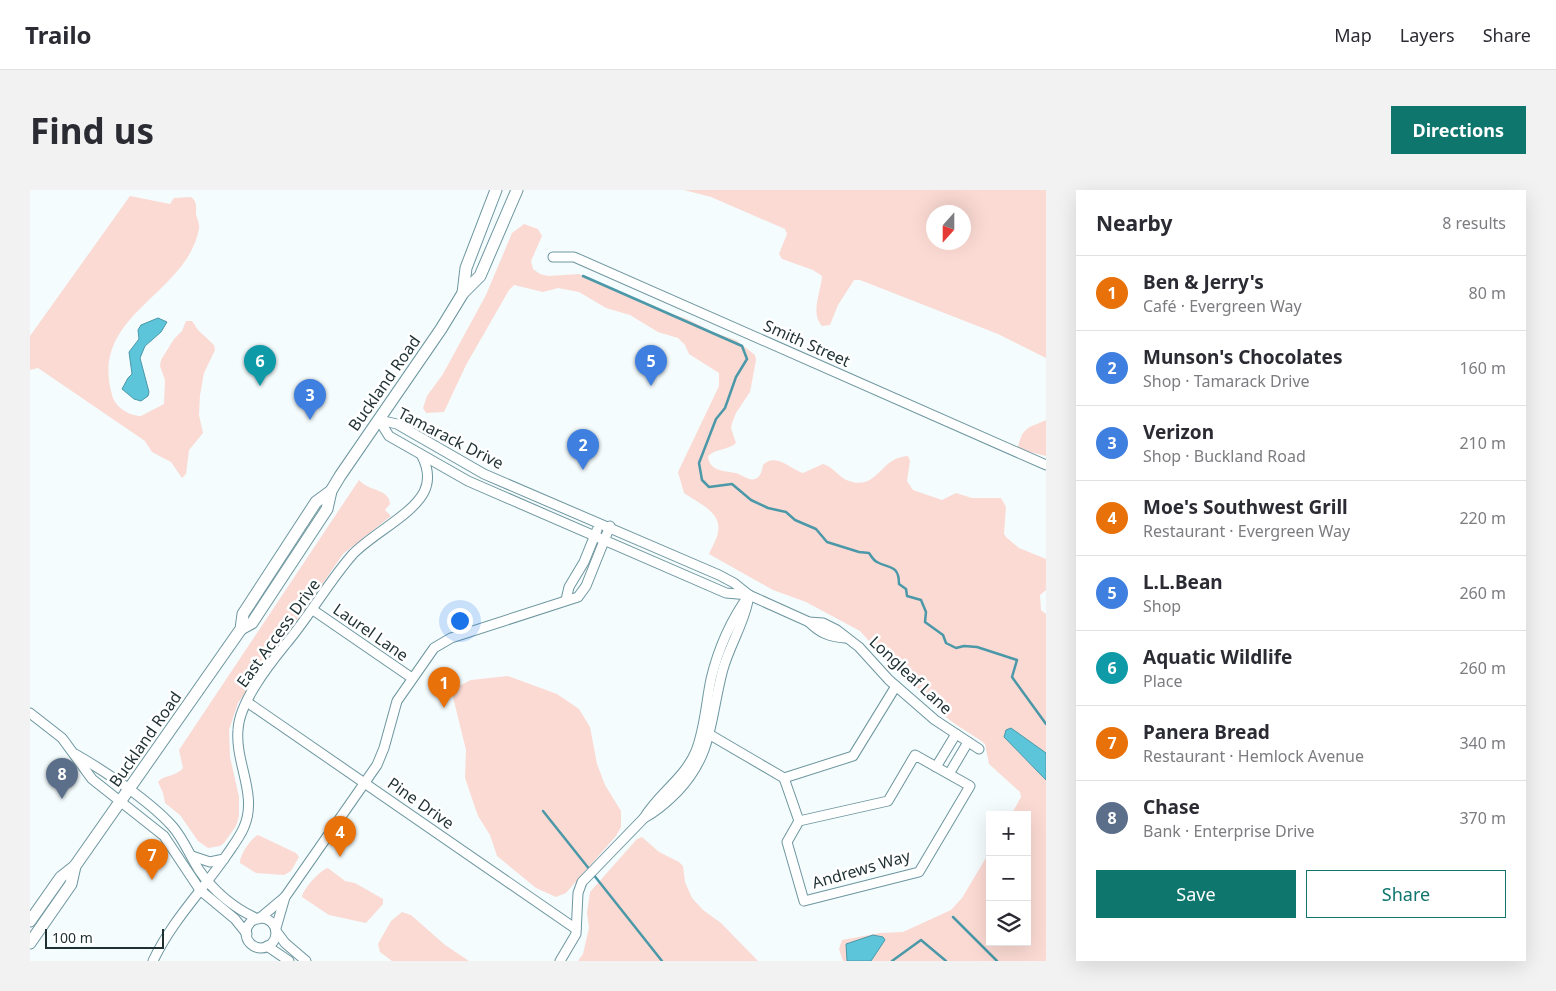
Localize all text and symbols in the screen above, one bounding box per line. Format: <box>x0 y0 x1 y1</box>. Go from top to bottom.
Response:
text: Trailo <box>25 18 92 51</box>
text: Map <box>1334 23 1372 47</box>
text: Layers <box>1400 23 1455 47</box>
text: Share <box>1483 23 1531 47</box>
button: Directions <box>1391 106 1526 154</box>
text: Find us <box>30 107 154 154</box>
north arrow <box>926 205 971 250</box>
text: Nearby <box>1096 209 1172 237</box>
text: 8 results <box>1442 212 1506 234</box>
text: Ben & Jerry's <box>1143 269 1264 295</box>
text: 1 <box>1107 282 1117 304</box>
text: 80 m <box>1469 282 1506 304</box>
text: Café · Evergreen Way <box>1143 295 1302 317</box>
street label: Smith Street <box>760 314 854 372</box>
street label: Buckland Road <box>343 331 425 435</box>
text: Munson's Chocolates <box>1143 344 1342 370</box>
pin: 6 <box>244 345 276 386</box>
pin: 5 <box>635 345 667 386</box>
text: 2 <box>1107 357 1117 379</box>
text: 160 m <box>1459 357 1506 379</box>
text: Shop · Tamarack Drive <box>1143 370 1310 392</box>
pin: 3 <box>294 379 326 420</box>
street label: Tamarack Drive <box>394 402 508 474</box>
text: Verizon <box>1143 419 1214 445</box>
pin: 2 <box>567 429 599 470</box>
text: 3 <box>1107 432 1117 454</box>
text: 210 m <box>1459 432 1506 454</box>
text: Shop · Buckland Road <box>1143 445 1306 467</box>
text: Moe's Southwest Grill <box>1143 494 1348 520</box>
text: 4 <box>1107 507 1117 529</box>
text: 220 m <box>1459 507 1506 529</box>
text: Restaurant · Evergreen Way <box>1143 520 1350 542</box>
text: L.L.Bean <box>1143 569 1223 595</box>
street label: East Access Drive <box>231 574 325 692</box>
text: 5 <box>1107 582 1117 604</box>
text: 260 m <box>1459 582 1506 604</box>
text: Shop <box>1143 595 1181 617</box>
street label: Laurel Lane <box>329 598 413 666</box>
your location <box>447 608 473 634</box>
street label: Longleaf Lane <box>865 631 957 719</box>
text: Aquatic Wildlife <box>1143 644 1292 670</box>
text: 6 <box>1107 657 1117 679</box>
text: 260 m <box>1459 657 1506 679</box>
pin: 1 <box>428 667 460 708</box>
text: Place <box>1143 670 1183 692</box>
street label: Buckland Road <box>104 687 186 791</box>
text: Panera Bread <box>1143 719 1270 745</box>
text: 7 <box>1107 732 1117 754</box>
text: 340 m <box>1459 732 1506 754</box>
text: Restaurant · Hemlock Avenue <box>1143 745 1364 767</box>
pin: 8 <box>46 758 78 799</box>
street label: Pine Drive <box>383 772 459 834</box>
text: Chase <box>1143 794 1200 820</box>
text: 8 <box>1107 807 1117 829</box>
text: 370 m <box>1459 807 1506 829</box>
map controls <box>986 811 1031 946</box>
button: + <box>986 811 1031 856</box>
pin: 4 <box>324 816 356 857</box>
text: Bank · Enterprise Drive <box>1143 820 1315 842</box>
pin: 7 <box>136 839 168 880</box>
street label: Andrews Way <box>809 844 913 894</box>
button: − <box>986 856 1031 901</box>
button: Save <box>1096 870 1296 918</box>
button: Share <box>1306 870 1506 918</box>
button: layers <box>986 901 1031 946</box>
scale bar <box>45 926 164 949</box>
text: 100 m <box>52 928 93 947</box>

